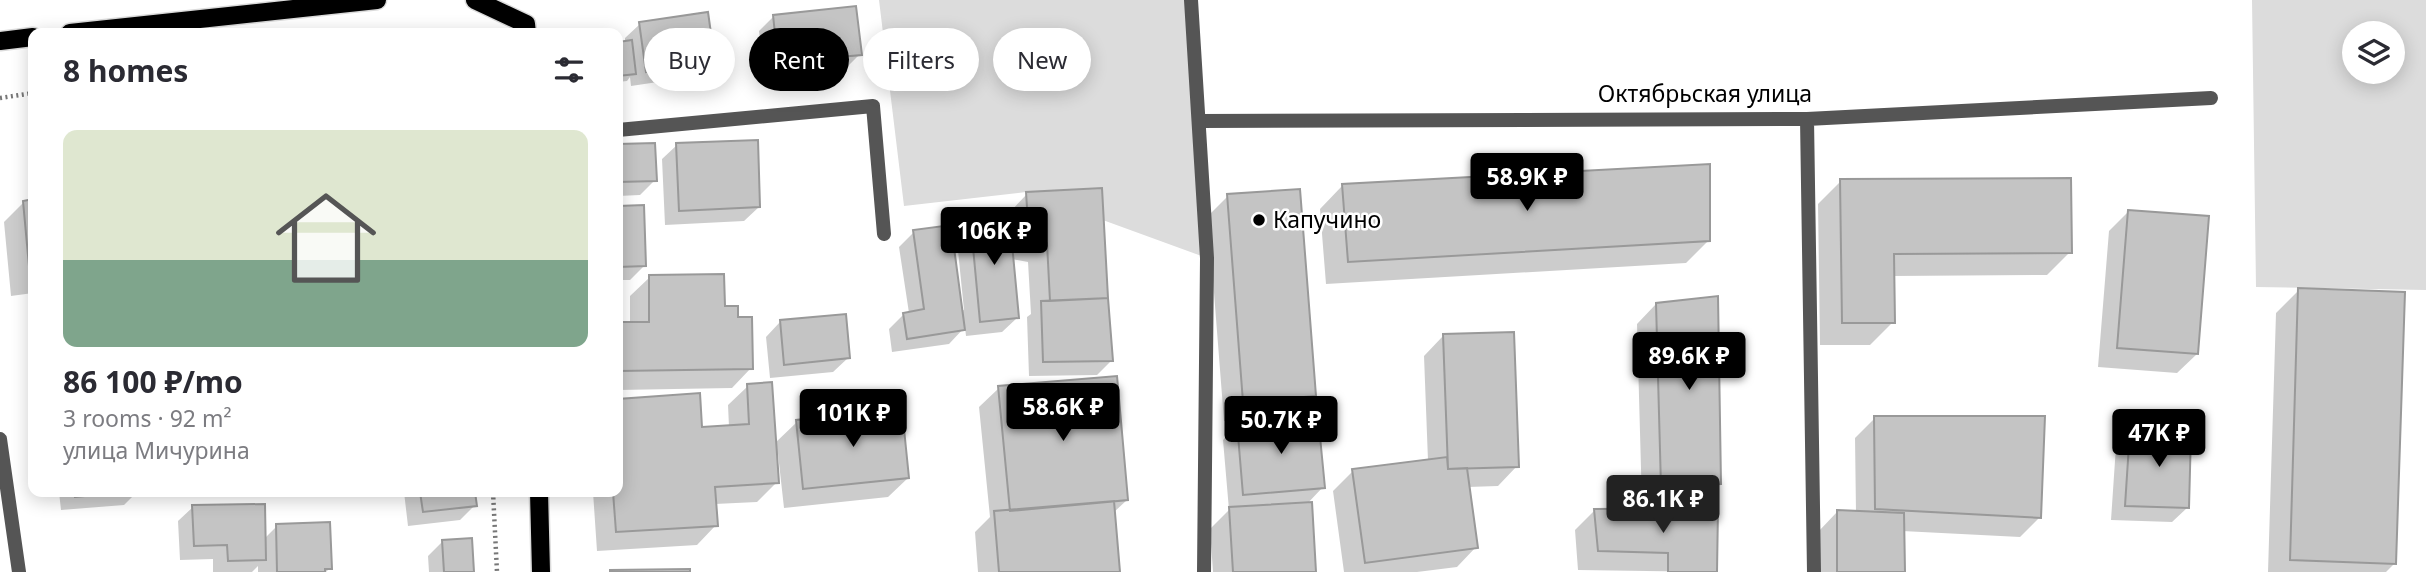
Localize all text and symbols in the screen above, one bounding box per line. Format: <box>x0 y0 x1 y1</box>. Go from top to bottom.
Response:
map controls <box>2342 21 2405 84</box>
button: layers <box>2342 21 2405 84</box>
chip: Buy <box>644 28 735 91</box>
chip: Rent <box>749 28 849 91</box>
chip: Filters <box>863 28 979 91</box>
chip: New <box>993 28 1091 91</box>
text: 8 homes <box>63 50 188 91</box>
icon: filters <box>550 51 588 89</box>
street label: Октябрьская улица <box>1598 77 1812 109</box>
pin: 58.9K ₽ <box>1462 154 1592 213</box>
text: 58.9K ₽ <box>1487 160 1567 192</box>
icon: home <box>263 175 389 301</box>
place label: Капучино <box>1273 203 1381 235</box>
pin: 106K ₽ <box>937 208 1051 267</box>
marker: Капучино <box>1251 212 1267 228</box>
text: 106K ₽ <box>957 214 1031 246</box>
pin: 89.6K ₽ <box>1624 332 1754 392</box>
text: 89.6K ₽ <box>1649 339 1729 371</box>
text: 86 100 ₽/mo <box>63 361 243 402</box>
pin: 58.6K ₽ <box>998 384 1128 443</box>
pin: 101K ₽ <box>796 390 910 449</box>
text: 58.6K ₽ <box>1023 390 1103 422</box>
text: 101K ₽ <box>816 396 890 428</box>
pin: 50.7K ₽ <box>1216 396 1346 456</box>
text: 3 rooms · 92 m² <box>63 402 232 434</box>
text: 50.7K ₽ <box>1241 403 1321 435</box>
pin: 47K ₽ <box>2110 410 2208 469</box>
text: 47K ₽ <box>2128 416 2190 448</box>
text: улица Мичурина <box>63 434 250 466</box>
pin: 86.1K ₽ <box>1598 476 1728 535</box>
text: 86.1K ₽ <box>1623 482 1703 514</box>

